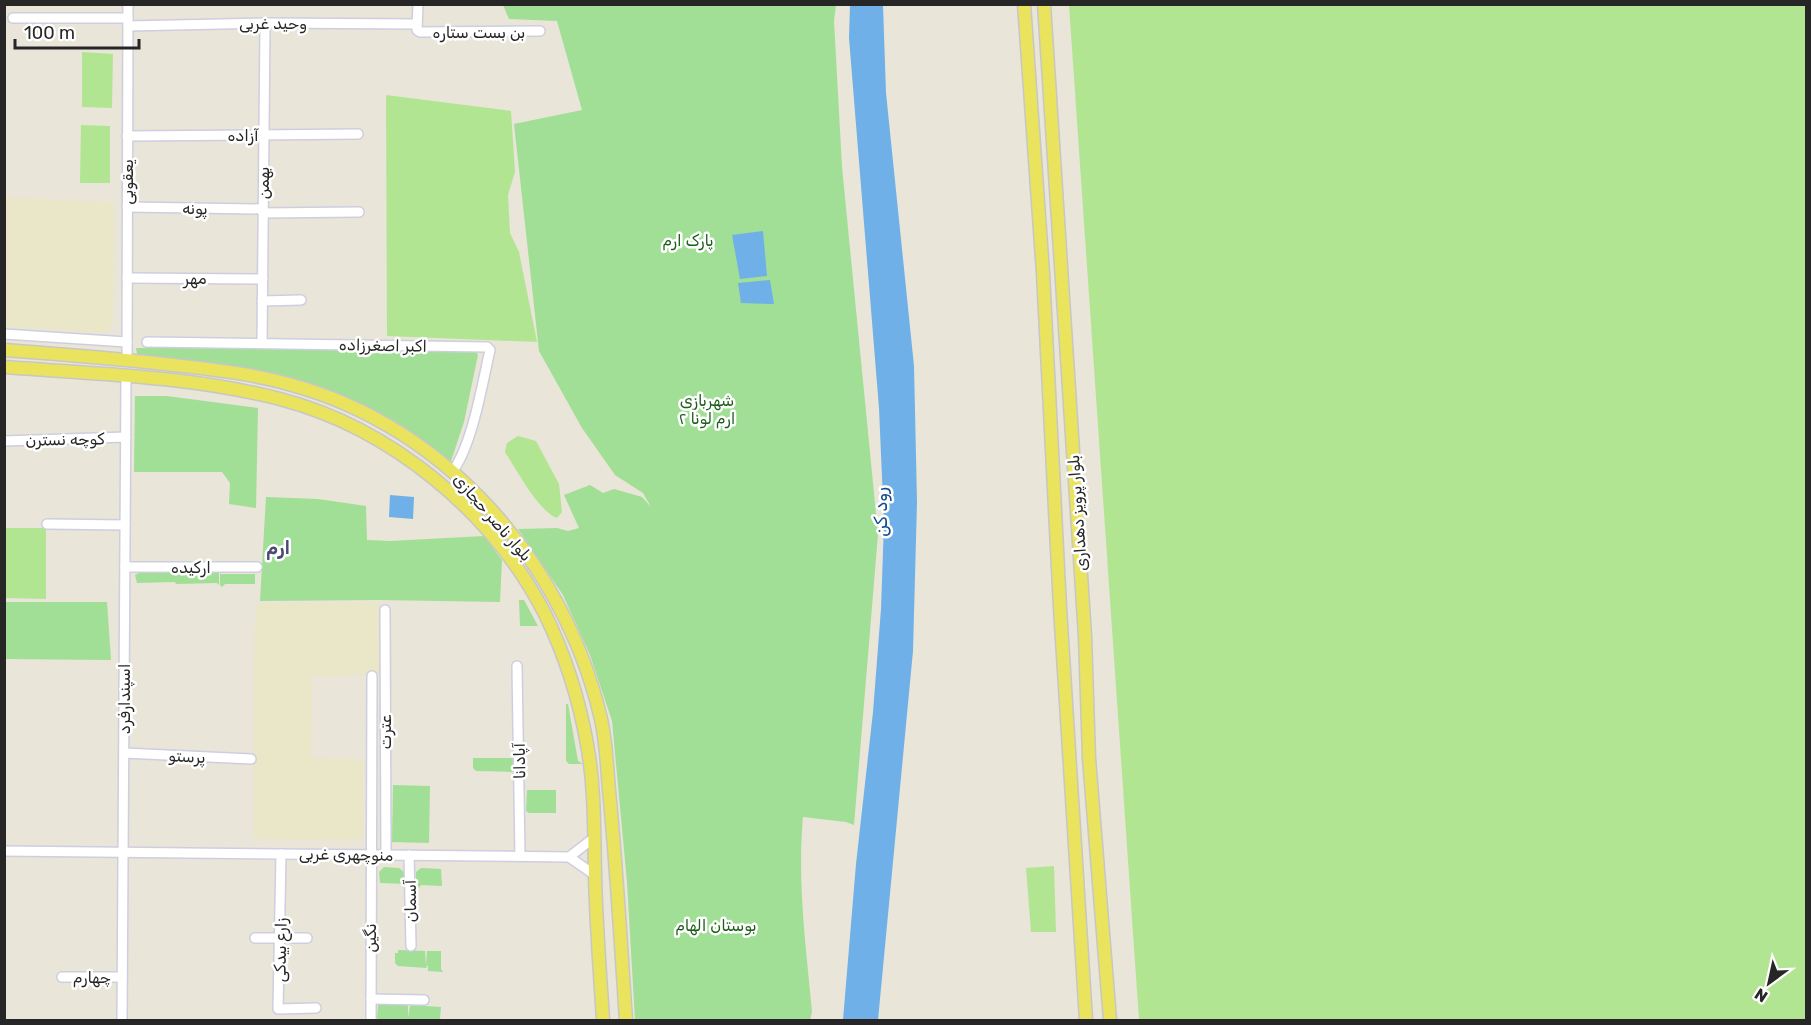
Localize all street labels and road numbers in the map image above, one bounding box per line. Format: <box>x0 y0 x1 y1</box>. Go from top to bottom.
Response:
street label: وحید غربی <box>239 14 307 34</box>
street label: بن بست ستاره <box>433 23 525 43</box>
street label: آزاده <box>227 126 259 146</box>
street label: یعقوبی <box>118 159 138 205</box>
street label: بهمن <box>254 167 274 199</box>
street label: پونه <box>182 199 208 219</box>
street label: مهر <box>182 269 207 289</box>
street label: اکبر اصغرزاده <box>339 335 427 357</box>
street label: کوچه نسترن <box>25 429 106 451</box>
street label: بلوار پرویز دهداری <box>1064 454 1092 572</box>
street label: بلوار ناصر حجازی <box>449 470 536 566</box>
street label: ارکیده <box>171 558 211 578</box>
street label: اسپندارفرد <box>115 664 135 734</box>
street label: عترت <box>376 714 396 749</box>
street label: آپادانا <box>510 742 530 779</box>
street label: پرستو <box>168 746 206 768</box>
street label: منوچهری غربی <box>299 844 393 866</box>
street label: آسمان <box>401 879 420 923</box>
street label: زارع بیدکی <box>270 917 293 983</box>
street label: نگین <box>361 923 380 953</box>
street label: چهارم <box>73 968 111 988</box>

